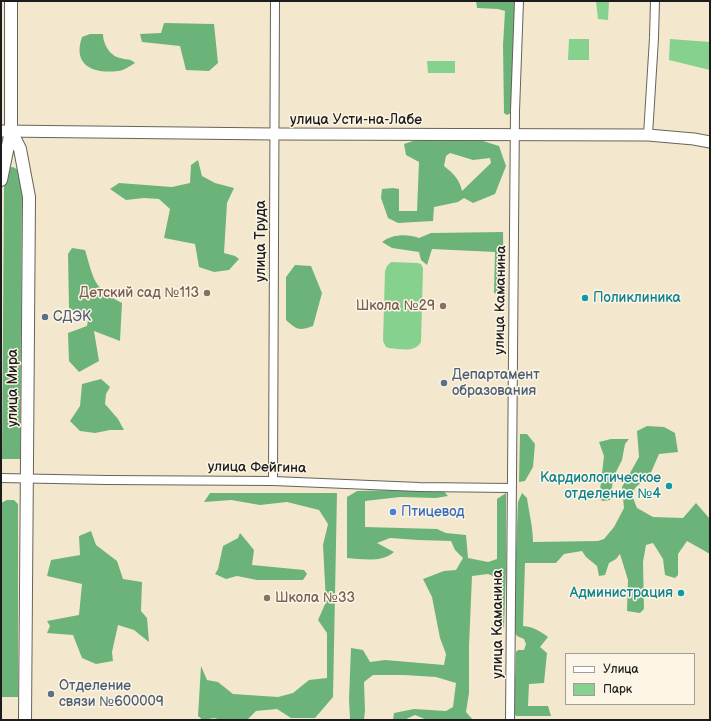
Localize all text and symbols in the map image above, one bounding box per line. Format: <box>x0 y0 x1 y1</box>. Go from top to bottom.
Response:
street label: улица Усти-на-Лабе <box>290 112 422 128</box>
street label: улица Труда <box>253 200 269 282</box>
street label: улица Каманина <box>492 245 510 355</box>
place label: Детский сад №113 <box>79 285 199 301</box>
marker: Детский сад №113 <box>202 288 212 298</box>
place label: Поликлиника <box>593 290 681 306</box>
marker: Поликлиника <box>580 293 590 303</box>
place label: Школа №29 <box>356 298 435 314</box>
marker: Школа №29 <box>438 301 448 311</box>
place label: СДЭК <box>53 309 91 325</box>
marker: СДЭК <box>40 312 50 322</box>
street label: улица Мира <box>5 349 21 427</box>
place label: Департамент образования <box>452 367 540 400</box>
marker: Департамент образования <box>439 378 449 388</box>
street label: улица Фейгина <box>208 459 306 477</box>
place label: Кардиологическое отделение №4 <box>540 470 661 502</box>
marker: Кардиологическое отделение №4 <box>664 481 674 491</box>
place label: Птицевод <box>401 504 465 520</box>
marker: Птицевод <box>388 507 398 517</box>
street label: улица Каманина <box>490 569 506 679</box>
place label: Администрация <box>570 585 673 601</box>
marker: Администрация <box>676 588 686 598</box>
place label: Школа №33 <box>275 590 355 606</box>
marker: Школа №33 <box>262 593 272 603</box>
legend <box>565 653 695 705</box>
text: Улица <box>603 662 639 677</box>
place label: Отделение связи №600009 <box>59 678 164 710</box>
text: Парк <box>603 682 632 697</box>
marker: Отделение связи №600009 <box>46 689 56 699</box>

